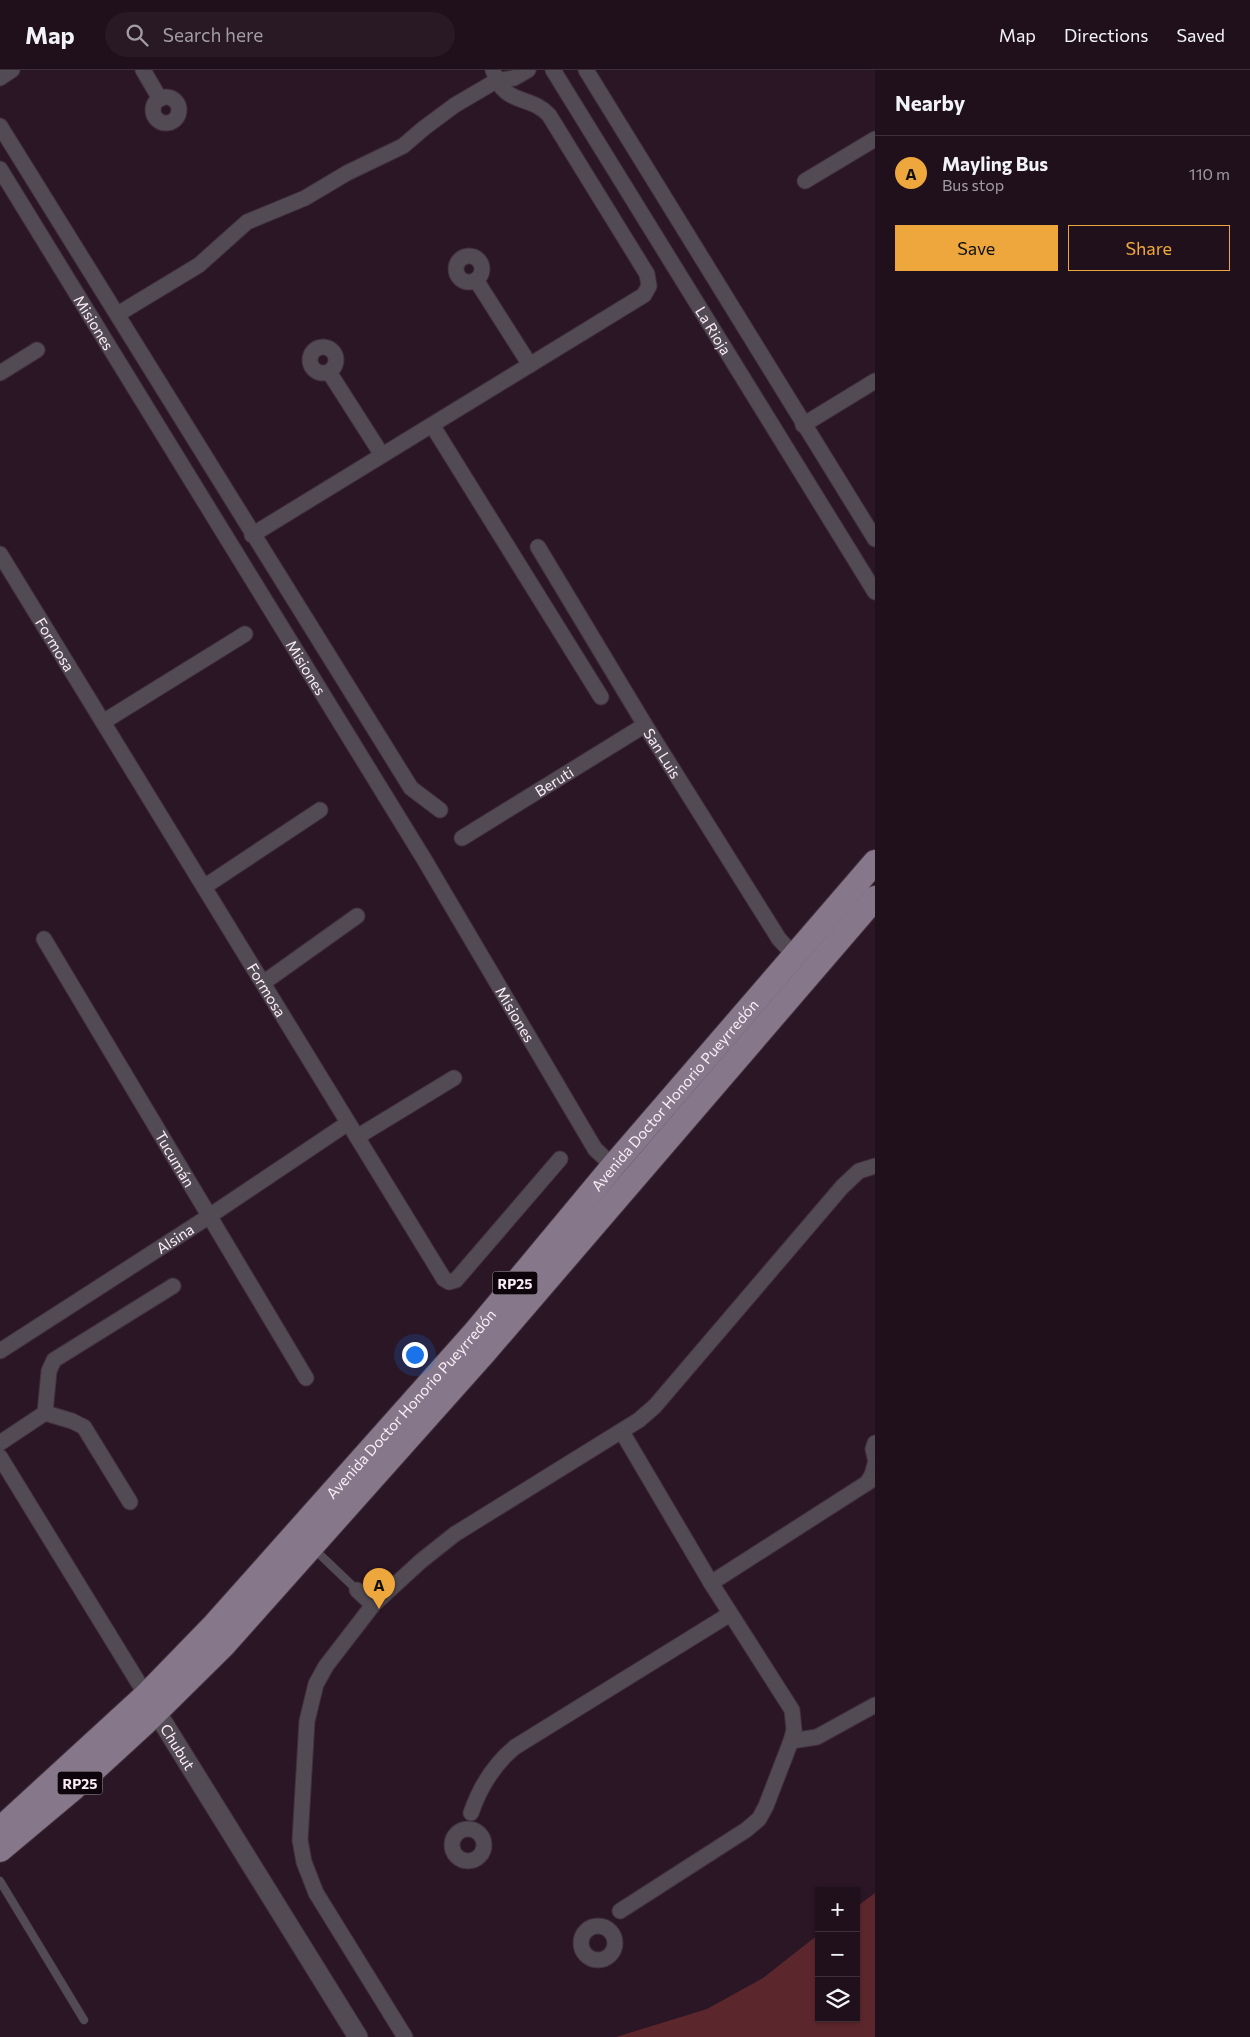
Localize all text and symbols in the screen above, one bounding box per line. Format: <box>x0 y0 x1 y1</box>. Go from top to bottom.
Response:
search box <box>105 12 455 57</box>
text: Map <box>25 20 75 49</box>
icon: search <box>123 21 151 49</box>
text: Search here <box>163 23 263 46</box>
text: Map <box>999 24 1036 46</box>
text: Directions <box>1064 24 1148 46</box>
text: Saved <box>1176 24 1225 46</box>
text: Nearby <box>895 90 965 115</box>
text: Mayling Bus <box>942 152 1048 175</box>
text: A <box>905 164 917 183</box>
text: 110 m <box>1189 164 1230 183</box>
text: Bus stop <box>942 175 1004 194</box>
button: Save <box>895 225 1058 271</box>
button: Share <box>1068 225 1230 271</box>
street label: Misiones <box>71 292 118 353</box>
street label: La Rioja <box>692 303 735 358</box>
street label: Formosa <box>32 614 79 675</box>
street label: Misiones <box>283 637 330 698</box>
street label: San Luis <box>640 725 685 782</box>
street label: Beruti <box>531 763 576 800</box>
street label: Formosa <box>244 960 290 1020</box>
street label: Misiones <box>492 983 539 1045</box>
street label: Avenida Doctor Honorio Pueyrredón <box>587 995 762 1194</box>
street label: Tucumán <box>152 1128 199 1190</box>
street label: Alsina <box>153 1220 197 1257</box>
road number: RP25 <box>492 1272 538 1294</box>
street label: Avenida Doctor Honorio Pueyrredón <box>322 1305 499 1502</box>
your location <box>402 1342 428 1368</box>
pin: A <box>363 1568 395 1609</box>
street label: Chubut <box>157 1720 199 1773</box>
road number: RP25 <box>58 1772 102 1795</box>
map controls <box>815 1887 860 2022</box>
button: + <box>815 1887 860 1932</box>
button: − <box>815 1932 860 1977</box>
button: layers <box>815 1977 860 2022</box>

